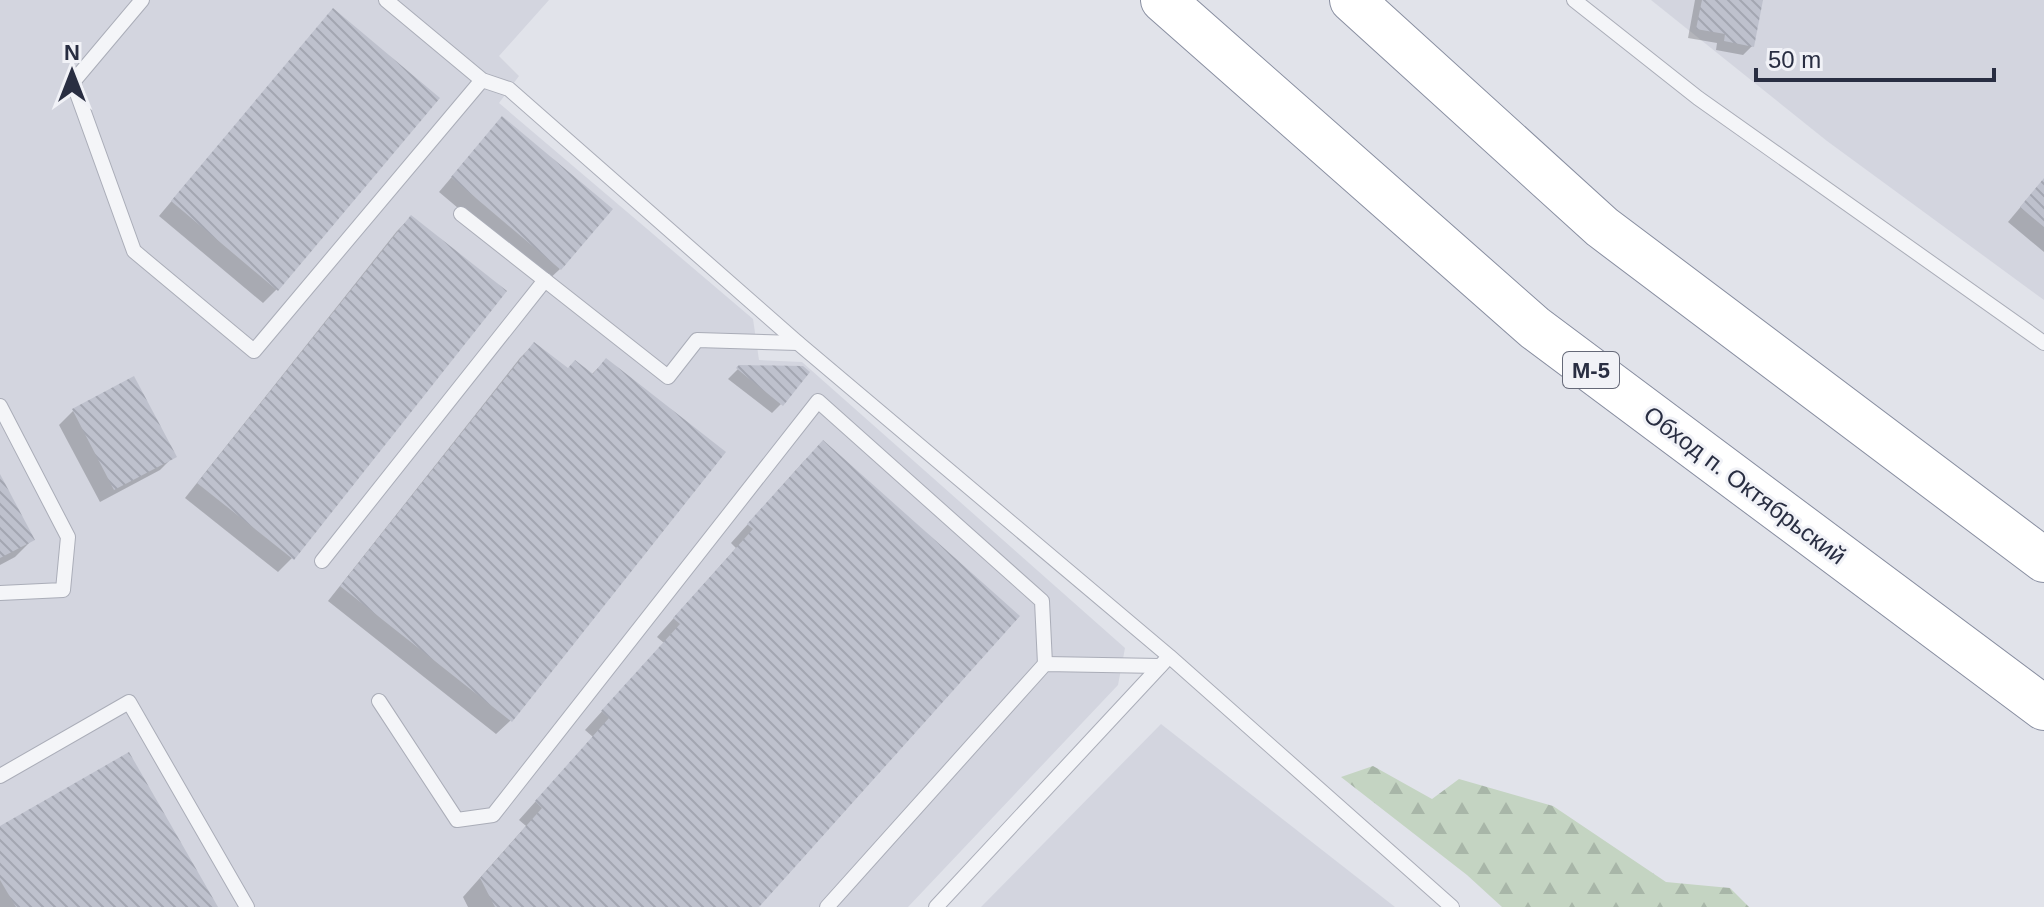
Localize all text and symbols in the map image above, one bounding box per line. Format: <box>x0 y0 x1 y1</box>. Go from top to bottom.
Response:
north arrow <box>32 32 112 112</box>
scale bar <box>1756 32 1994 82</box>
text: N <box>64 40 80 65</box>
text: 50 m <box>1768 46 1821 73</box>
road number: М-5 <box>1563 352 1619 388</box>
street label: Обход п. Октябрьский <box>1639 400 1851 570</box>

